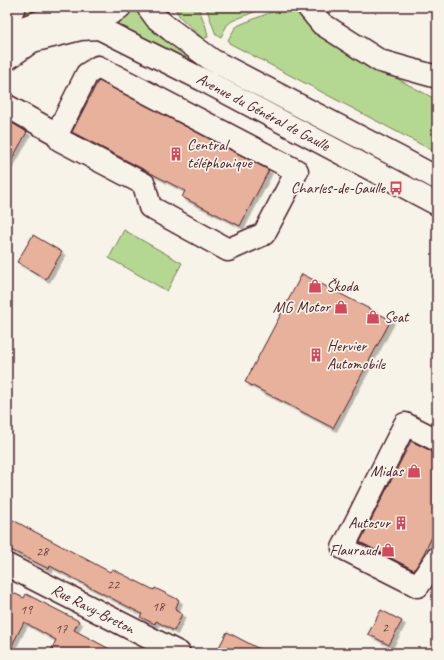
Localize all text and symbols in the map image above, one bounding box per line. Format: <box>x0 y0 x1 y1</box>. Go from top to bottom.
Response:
street label: Avenue du Général de Gaulle <box>193 68 335 156</box>
place label: Central téléphonique <box>187 135 254 173</box>
building icon: Central téléphonique <box>168 146 184 162</box>
place label: Charles-de-Gaulle <box>291 178 387 198</box>
bus stop icon: Charles-de-Gaulle <box>388 180 404 196</box>
place label: Škoda <box>326 276 360 296</box>
shop icon: Škoda <box>307 278 323 294</box>
place label: MG Motor <box>273 297 331 317</box>
shop icon: MG Motor <box>333 299 349 315</box>
place label: Seat <box>384 307 410 327</box>
shop icon: Seat <box>365 309 381 325</box>
place label: Hervier Automobile <box>327 336 387 374</box>
building icon: Hervier Automobile <box>308 347 324 363</box>
place label: Midas <box>370 461 405 481</box>
shop icon: Midas <box>406 463 422 479</box>
place label: Autosur <box>348 513 391 533</box>
building icon: Autosur <box>393 515 409 531</box>
place label: Flauraud <box>329 540 380 560</box>
shop icon: Flauraud <box>380 542 396 558</box>
house number: 28 <box>36 543 50 560</box>
house number: 22 <box>107 576 121 593</box>
street label: Rue Ravy-Breton <box>48 579 139 639</box>
house number: 18 <box>152 598 166 615</box>
house number: 19 <box>20 601 34 618</box>
house number: 2 <box>382 619 390 636</box>
house number: 17 <box>55 620 68 637</box>

